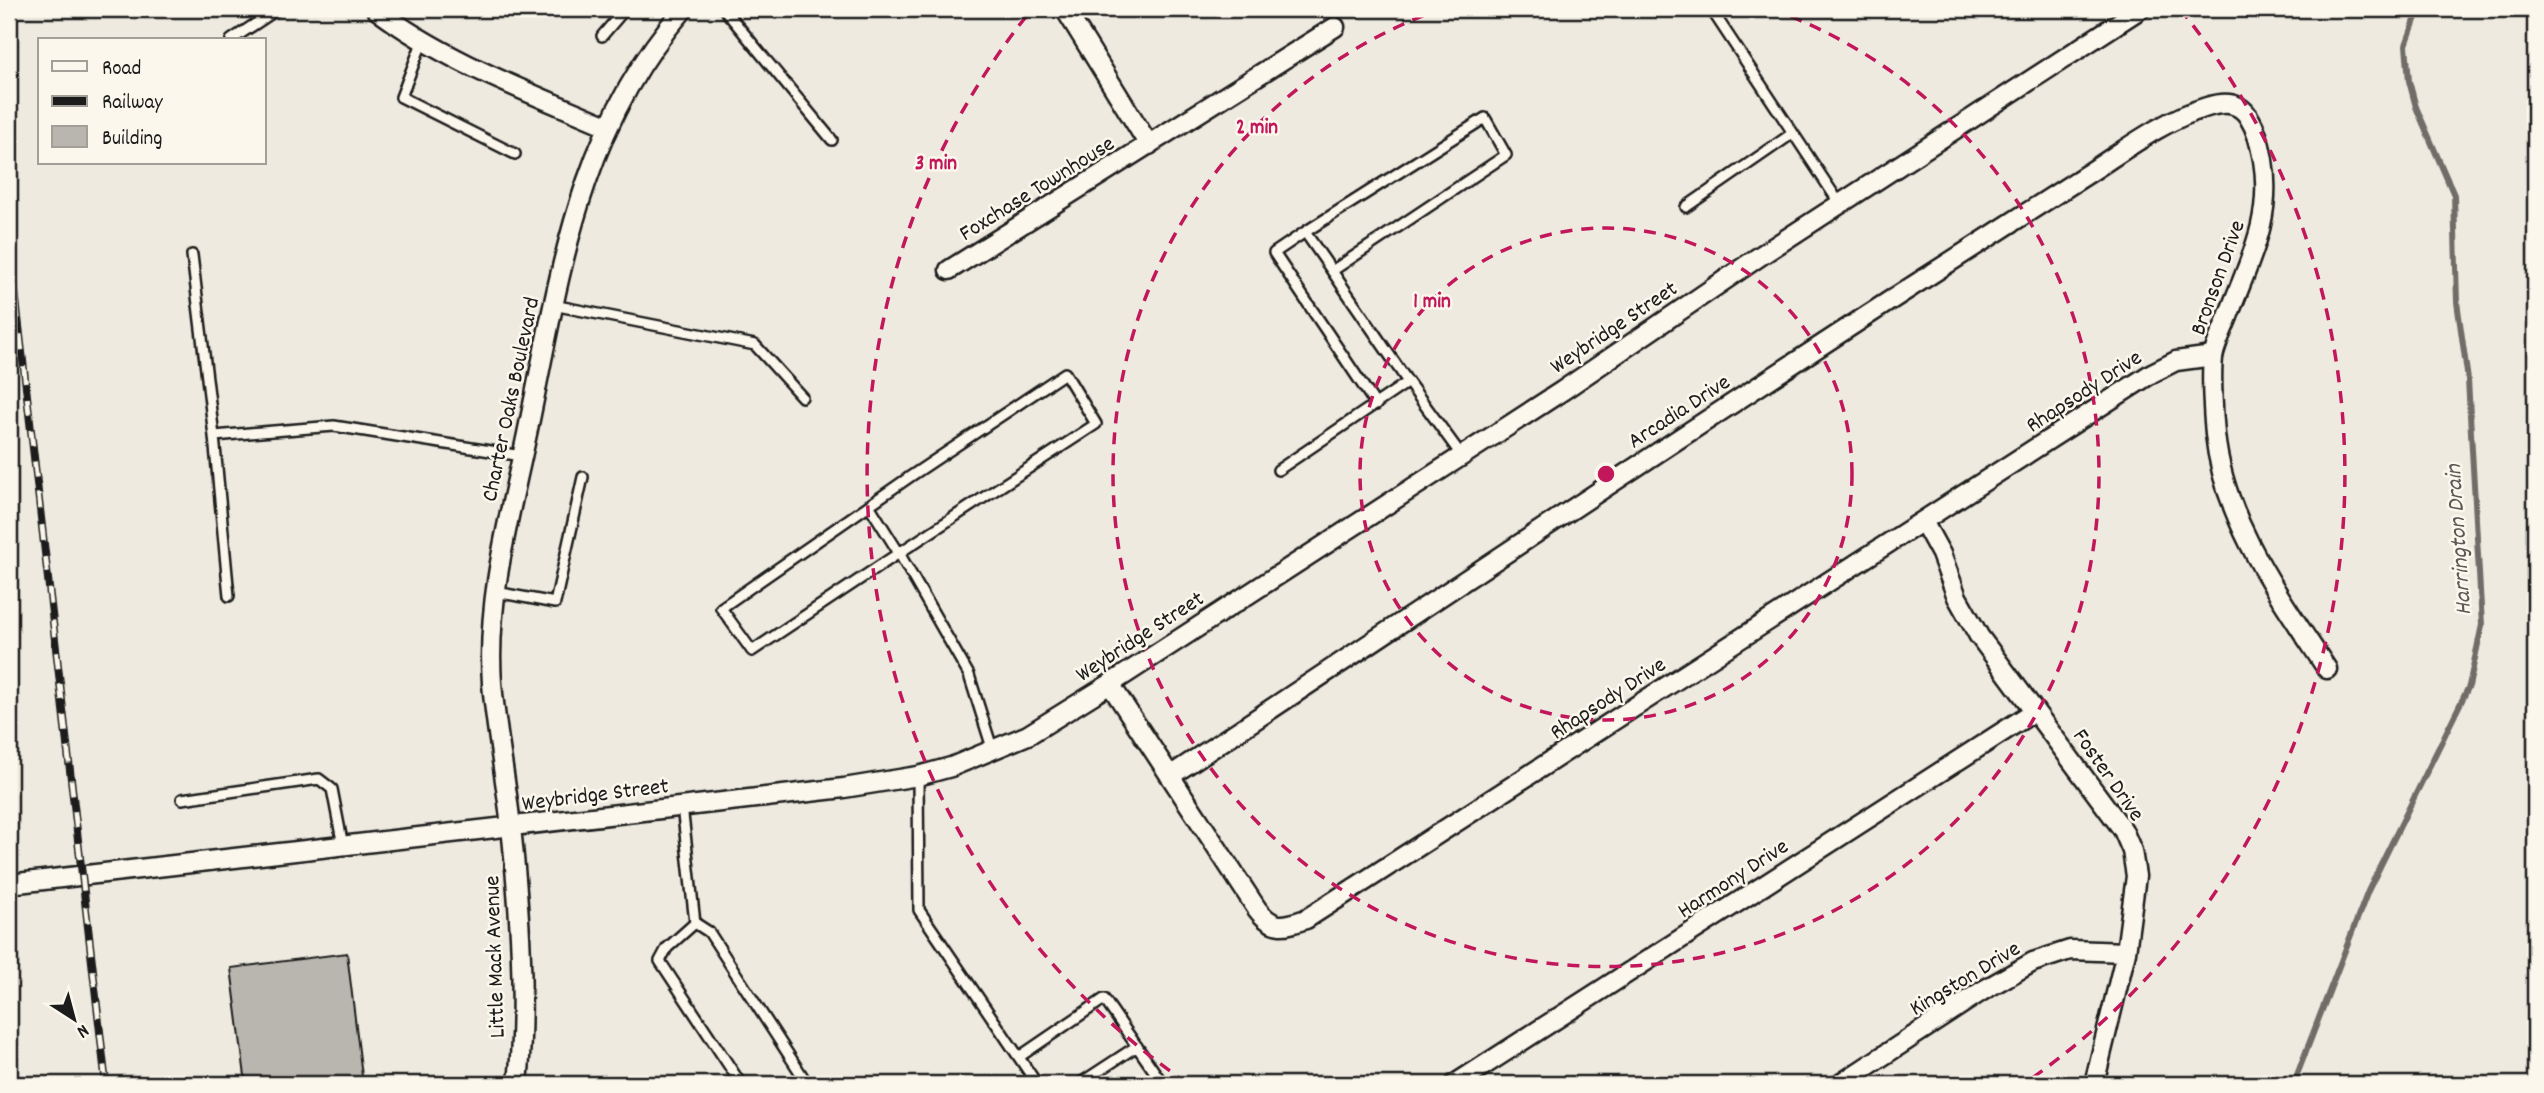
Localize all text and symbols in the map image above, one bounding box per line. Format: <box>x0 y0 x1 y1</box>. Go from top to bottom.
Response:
legend <box>38 38 266 164</box>
text: Road <box>102 55 141 85</box>
text: Railway <box>102 89 163 119</box>
text: 2 min <box>1236 114 1278 144</box>
text: Building <box>102 125 162 155</box>
street label: Foxchase Townhouse <box>954 129 1122 251</box>
text: 3 min <box>915 150 957 180</box>
street label: Bronson Drive <box>2183 216 2255 340</box>
street label: Weybridge Street <box>1545 274 1685 384</box>
text: 1 min <box>1413 288 1451 318</box>
street label: Charter Oaks Boulevard <box>475 294 550 505</box>
street label: Rhapsody Drive <box>2020 343 2150 443</box>
street label: Arcadia Drive <box>1622 367 1738 458</box>
centre of rings <box>1594 462 1618 486</box>
water label: Harrington Drain <box>2438 462 2482 617</box>
street label: Weybridge Street <box>1070 584 1212 692</box>
street label: Rhapsody Drive <box>1544 650 1674 750</box>
street label: Foster Drive <box>2063 723 2151 829</box>
street label: Weybridge Street <box>520 771 671 822</box>
street label: Harmony Drive <box>1672 832 1796 928</box>
street label: Little Mack Avenue <box>477 875 516 1039</box>
street label: Kingston Drive <box>1904 934 2028 1026</box>
north arrow <box>38 984 108 1054</box>
text: N <box>70 1016 94 1044</box>

